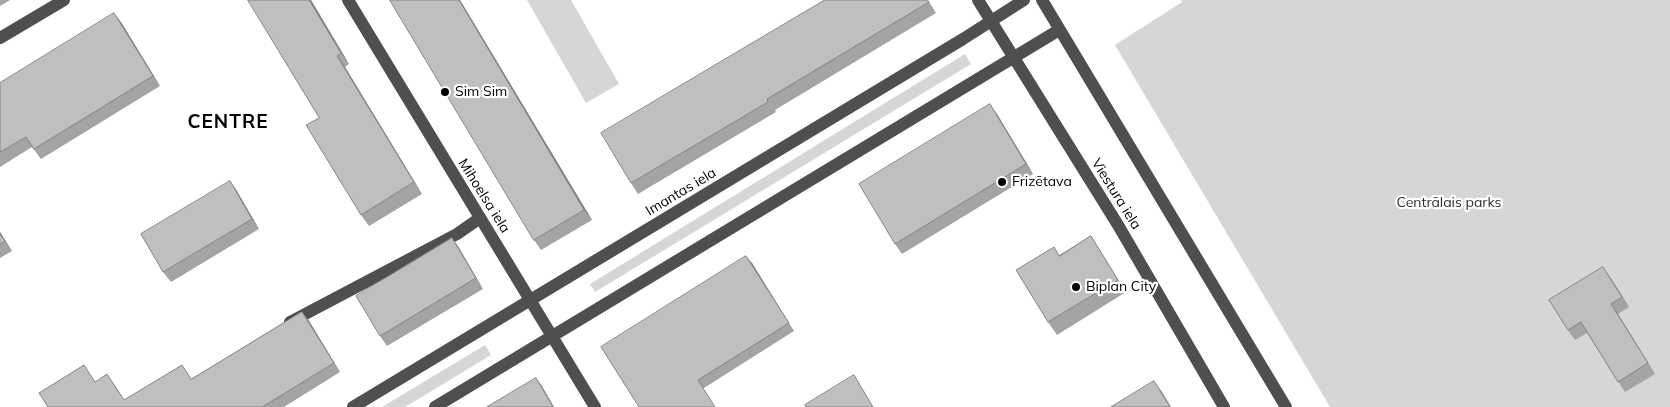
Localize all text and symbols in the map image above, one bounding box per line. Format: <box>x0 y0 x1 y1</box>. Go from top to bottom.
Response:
place label: Sim Sim <box>455 84 507 100</box>
marker: Sim Sim <box>439 86 451 98</box>
district label: CENTRE <box>187 111 269 133</box>
street label: Viestura iela <box>1088 155 1144 233</box>
street label: Mihoelsa iela <box>455 156 513 236</box>
street label: Imantas iela <box>643 164 719 220</box>
place label: Frizētava <box>1012 174 1072 190</box>
marker: Frizētava <box>996 176 1008 188</box>
park label: Centrālais parks <box>1397 195 1501 211</box>
place label: Biplan City <box>1086 279 1156 295</box>
marker: Biplan City <box>1070 281 1082 293</box>

